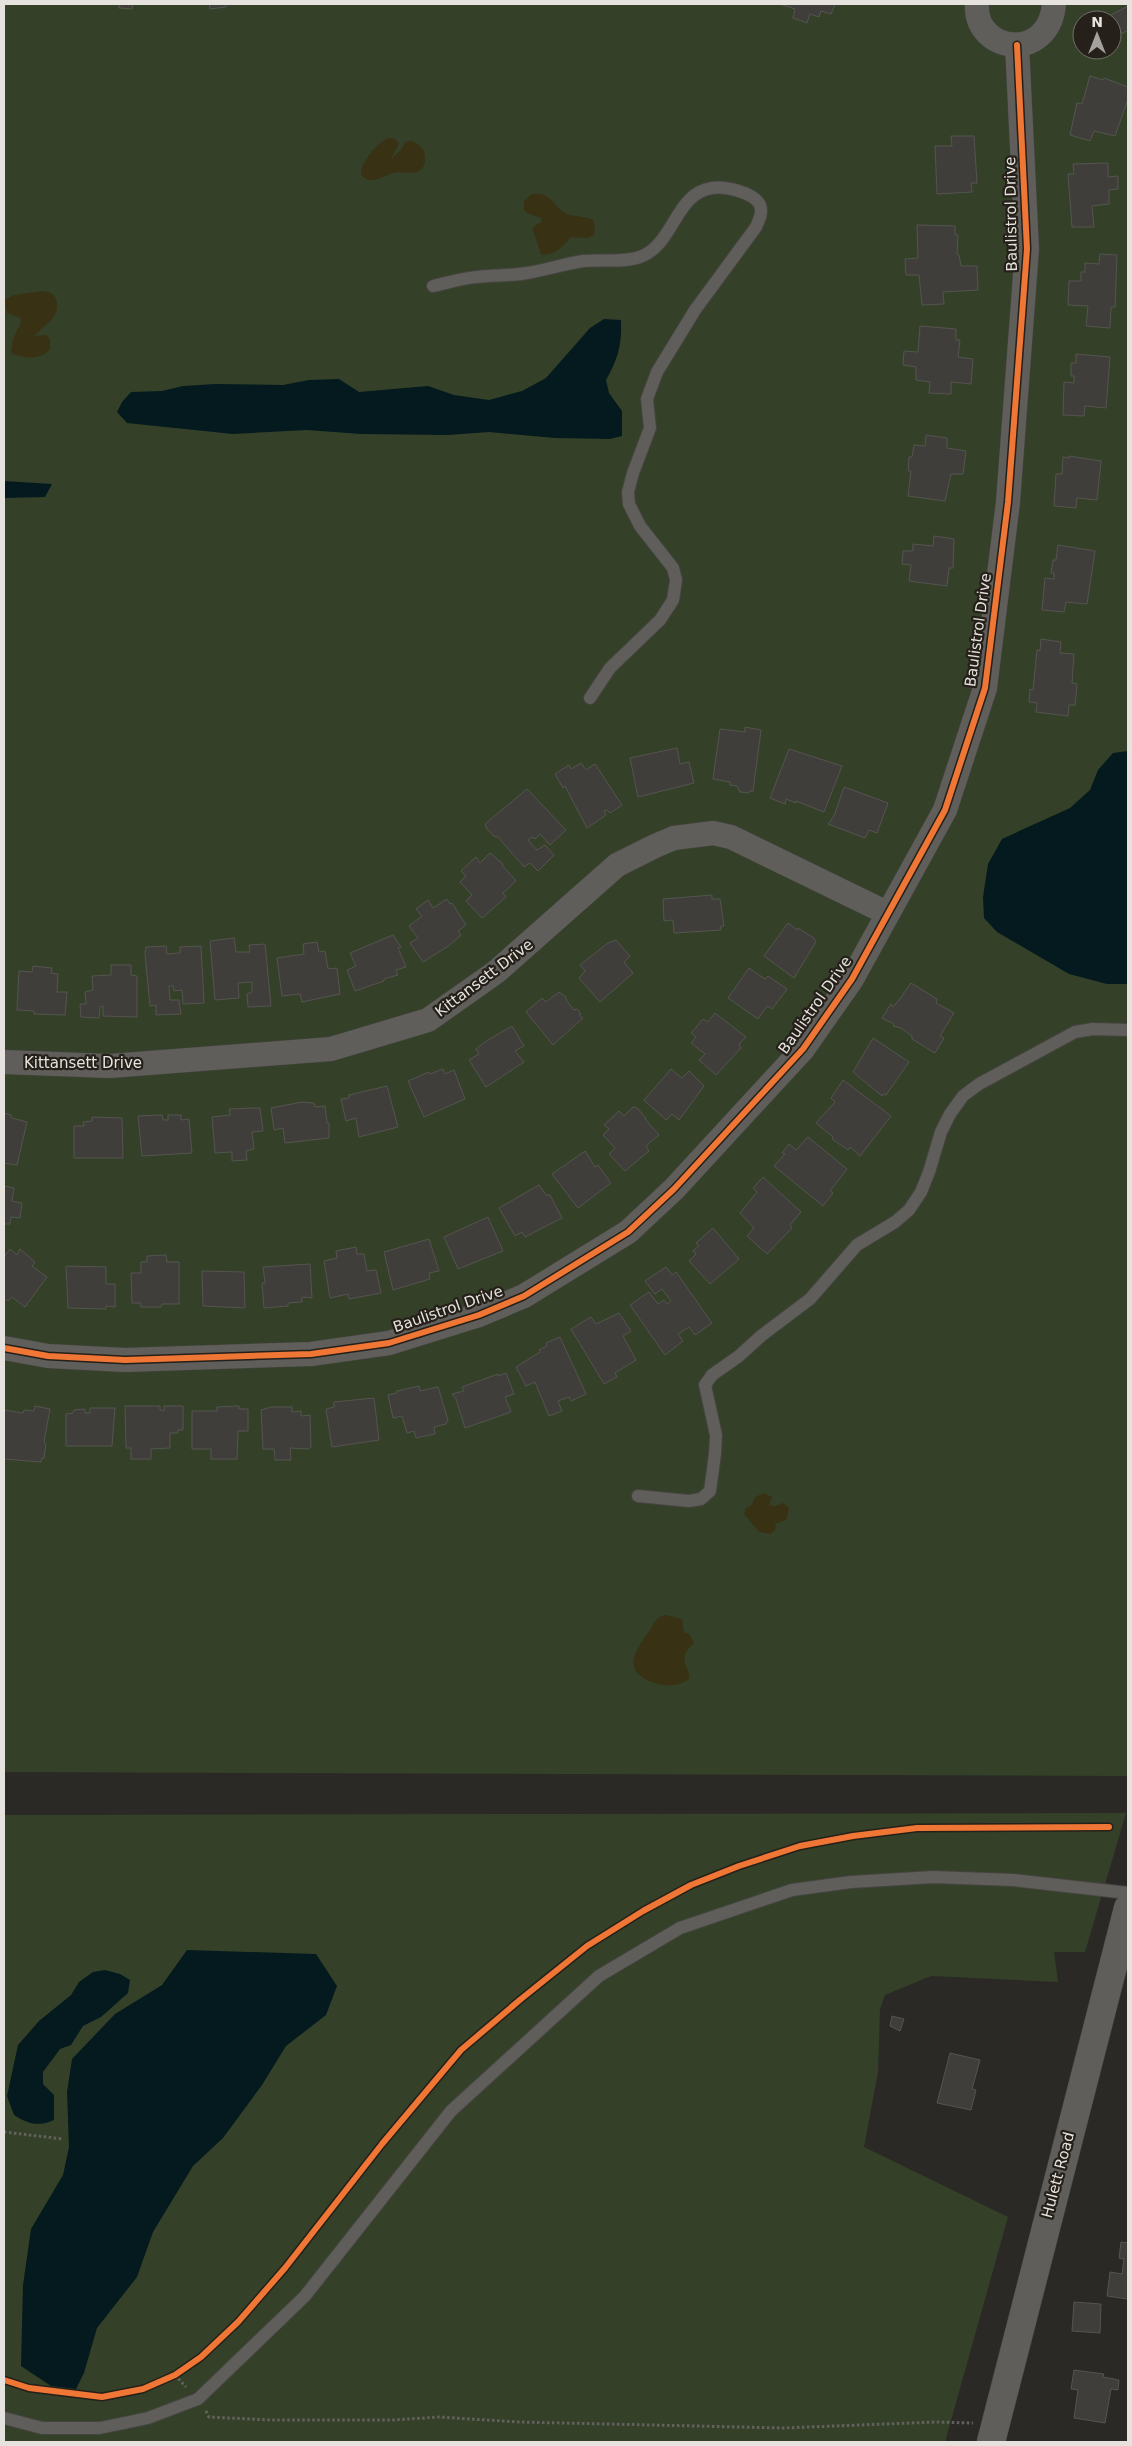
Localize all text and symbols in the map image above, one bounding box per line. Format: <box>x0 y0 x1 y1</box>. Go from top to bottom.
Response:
north arrow <box>1072 10 1122 60</box>
text: N <box>1091 14 1103 30</box>
street label: Baulistrol Drive <box>1001 156 1021 272</box>
street label: Baulistrol Drive <box>961 572 995 688</box>
street label: Kittansett Drive <box>431 935 537 1021</box>
street label: Baulistrol Drive <box>775 953 855 1057</box>
street label: Kittansett Drive <box>24 1054 142 1072</box>
street label: Baulistrol Drive <box>391 1282 505 1336</box>
street label: Hulett Road <box>1038 2130 1078 2220</box>

